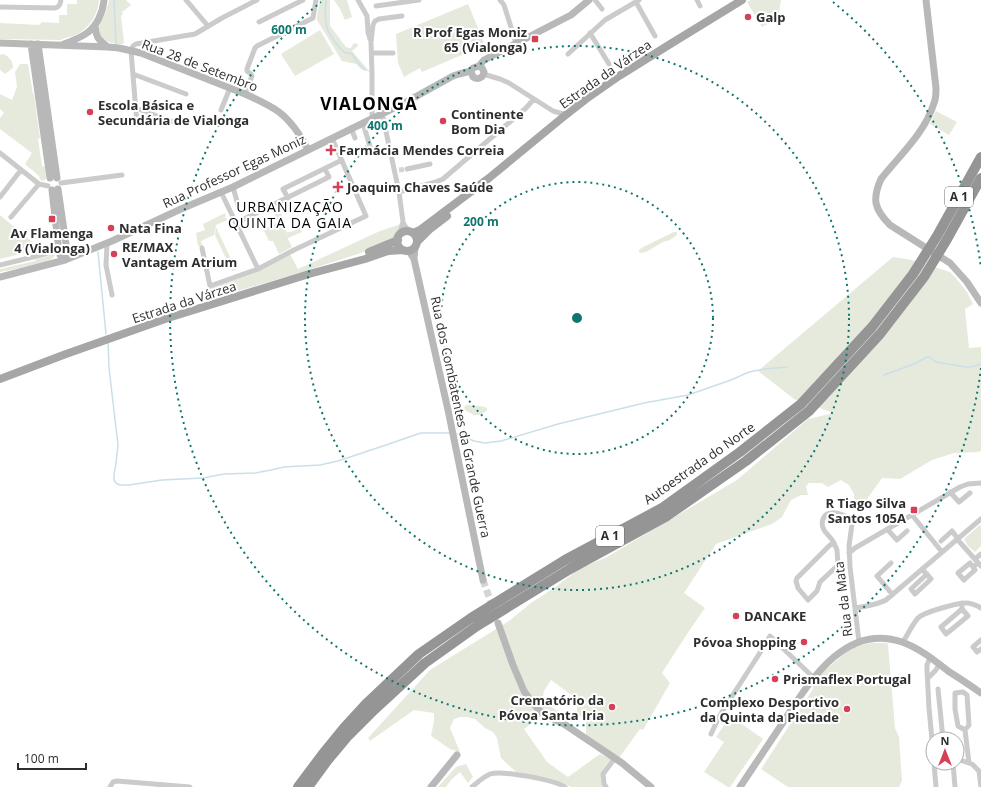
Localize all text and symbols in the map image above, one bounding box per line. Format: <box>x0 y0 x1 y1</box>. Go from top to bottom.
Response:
place label: Galp <box>756 8 785 26</box>
marker: Galp <box>743 12 753 22</box>
text: 600 m <box>271 21 307 38</box>
place label: R Prof Egas Moniz 65 (Vialonga) <box>413 23 527 56</box>
marker: R Prof Egas Moniz 65 (Vialonga) <box>530 34 540 44</box>
street label: Rua 28 de Setembro <box>139 35 261 95</box>
street label: Estrada da Várzea <box>555 35 655 113</box>
district label: VIALONGA <box>320 92 418 115</box>
place label: Escola Básica e Secundária de Vialonga <box>98 96 249 129</box>
place label: Continente Bom Dia <box>451 105 524 138</box>
marker: Escola Básica e Secundária de Vialonga <box>85 107 95 117</box>
marker: Continente Bom Dia <box>438 116 448 126</box>
text: 400 m <box>367 117 403 134</box>
street label: Rua Professor Egas Moniz <box>159 130 309 212</box>
place label: Farmácia Mendes Correia <box>339 141 504 159</box>
marker: Farmácia Mendes Correia <box>326 145 336 155</box>
place label: Joaquim Chaves Saúde <box>346 178 493 196</box>
marker: Joaquim Chaves Saúde <box>332 181 344 193</box>
road number: A 1 <box>945 187 973 207</box>
district label: URBANIZAÇÃO QUINTA DA GAIA <box>228 197 352 232</box>
text: 200 m <box>463 213 499 230</box>
marker: Av Flamenga 4 (Vialonga) <box>47 214 57 224</box>
place label: Nata Fina <box>119 219 182 237</box>
marker: Nata Fina <box>106 223 116 233</box>
place label: Av Flamenga 4 (Vialonga) <box>11 224 93 257</box>
place label: RE/MAX Vantagem Atrium <box>122 238 237 271</box>
marker: RE/MAX Vantagem Atrium <box>109 249 119 259</box>
street label: Estrada da Várzea <box>130 277 238 327</box>
street label: Rua dos Combatentes da Grande Guerra <box>427 295 495 539</box>
centre of rings <box>570 311 584 325</box>
street label: Autoestrada do Norte <box>640 418 758 508</box>
place label: R Tiago Silva Santos 105A <box>826 494 906 527</box>
marker: R Tiago Silva Santos 105A <box>909 505 919 515</box>
road number: A 1 <box>596 526 624 546</box>
street label: Rua da Mata <box>829 560 857 638</box>
place label: DANCAKE <box>744 607 806 625</box>
marker: DANCAKE <box>731 611 741 621</box>
place label: Póvoa Shopping <box>693 633 797 651</box>
marker: Póvoa Shopping <box>799 637 809 647</box>
place label: Prismaflex Portugal <box>783 670 911 688</box>
marker: Prismaflex Portugal <box>770 674 780 684</box>
place label: Crematório da Póvoa Santa Iria <box>499 691 604 724</box>
place label: Complexo Desportivo da Quinta da Piedade <box>700 693 839 726</box>
marker: Crematório da Póvoa Santa Iria <box>607 702 617 712</box>
marker: Complexo Desportivo da Quinta da Piedade <box>842 704 852 714</box>
north arrow <box>925 731 965 771</box>
text: N <box>941 733 949 748</box>
scale bar <box>18 745 86 771</box>
text: 100 m <box>24 750 59 767</box>

